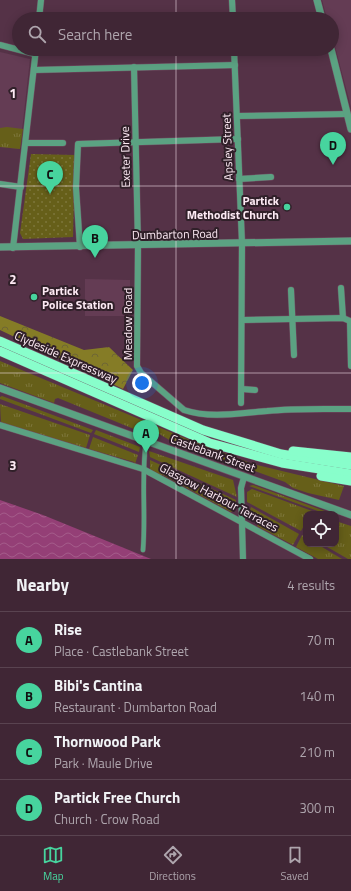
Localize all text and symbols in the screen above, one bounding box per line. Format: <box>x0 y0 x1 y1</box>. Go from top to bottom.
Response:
search box <box>12 12 339 56</box>
icon: search <box>26 23 48 45</box>
text: Search here <box>58 23 132 46</box>
text: 1 <box>9 83 17 103</box>
street label: Apsley Street <box>216 112 238 181</box>
street label: Exeter Drive <box>115 126 135 188</box>
pin: D <box>320 132 346 165</box>
pin: C <box>37 161 63 194</box>
place label: Partick Methodist Church <box>187 191 280 224</box>
marker: Partick Methodist Church <box>282 202 292 212</box>
street label: Dumbarton Road <box>132 224 218 244</box>
pin: B <box>82 225 108 258</box>
text: 2 <box>9 269 17 289</box>
place label: Partick Police Station <box>42 281 113 314</box>
street label: Meadow Road <box>118 288 137 360</box>
marker: Partick Police Station <box>29 292 39 302</box>
street label: Clydeside Expressway <box>11 326 121 388</box>
your location <box>132 373 152 393</box>
pin: A <box>133 420 159 453</box>
street label: Castlebank Street <box>168 429 259 477</box>
text: 3 <box>9 455 17 475</box>
street label: Glasgow Harbour Terraces <box>156 458 282 537</box>
map controls <box>303 511 339 547</box>
button: locate <box>303 511 339 547</box>
text: Nearby <box>16 572 69 598</box>
text: 4 results <box>287 575 335 595</box>
text: Rise <box>54 618 82 641</box>
text: A <box>25 630 33 650</box>
text: 70 m <box>307 630 335 650</box>
text: Place · Castlebank Street <box>54 641 189 661</box>
text: Bibi's Cantina <box>54 674 142 697</box>
text: B <box>25 686 33 706</box>
text: 140 m <box>299 686 335 706</box>
text: Restaurant · Dumbarton Road <box>54 697 217 717</box>
text: Thornwood Park <box>54 730 161 753</box>
text: C <box>25 742 33 762</box>
text: 210 m <box>299 742 335 762</box>
text: Park · Maule Drive <box>54 753 153 773</box>
text: Partick Free Church <box>54 786 180 809</box>
text: D <box>25 798 33 818</box>
text: 300 m <box>299 798 335 818</box>
text: Church · Crow Road <box>54 809 160 829</box>
tab: Map <box>42 844 64 884</box>
tab: Directions <box>149 844 196 884</box>
tab: Saved <box>281 844 309 884</box>

